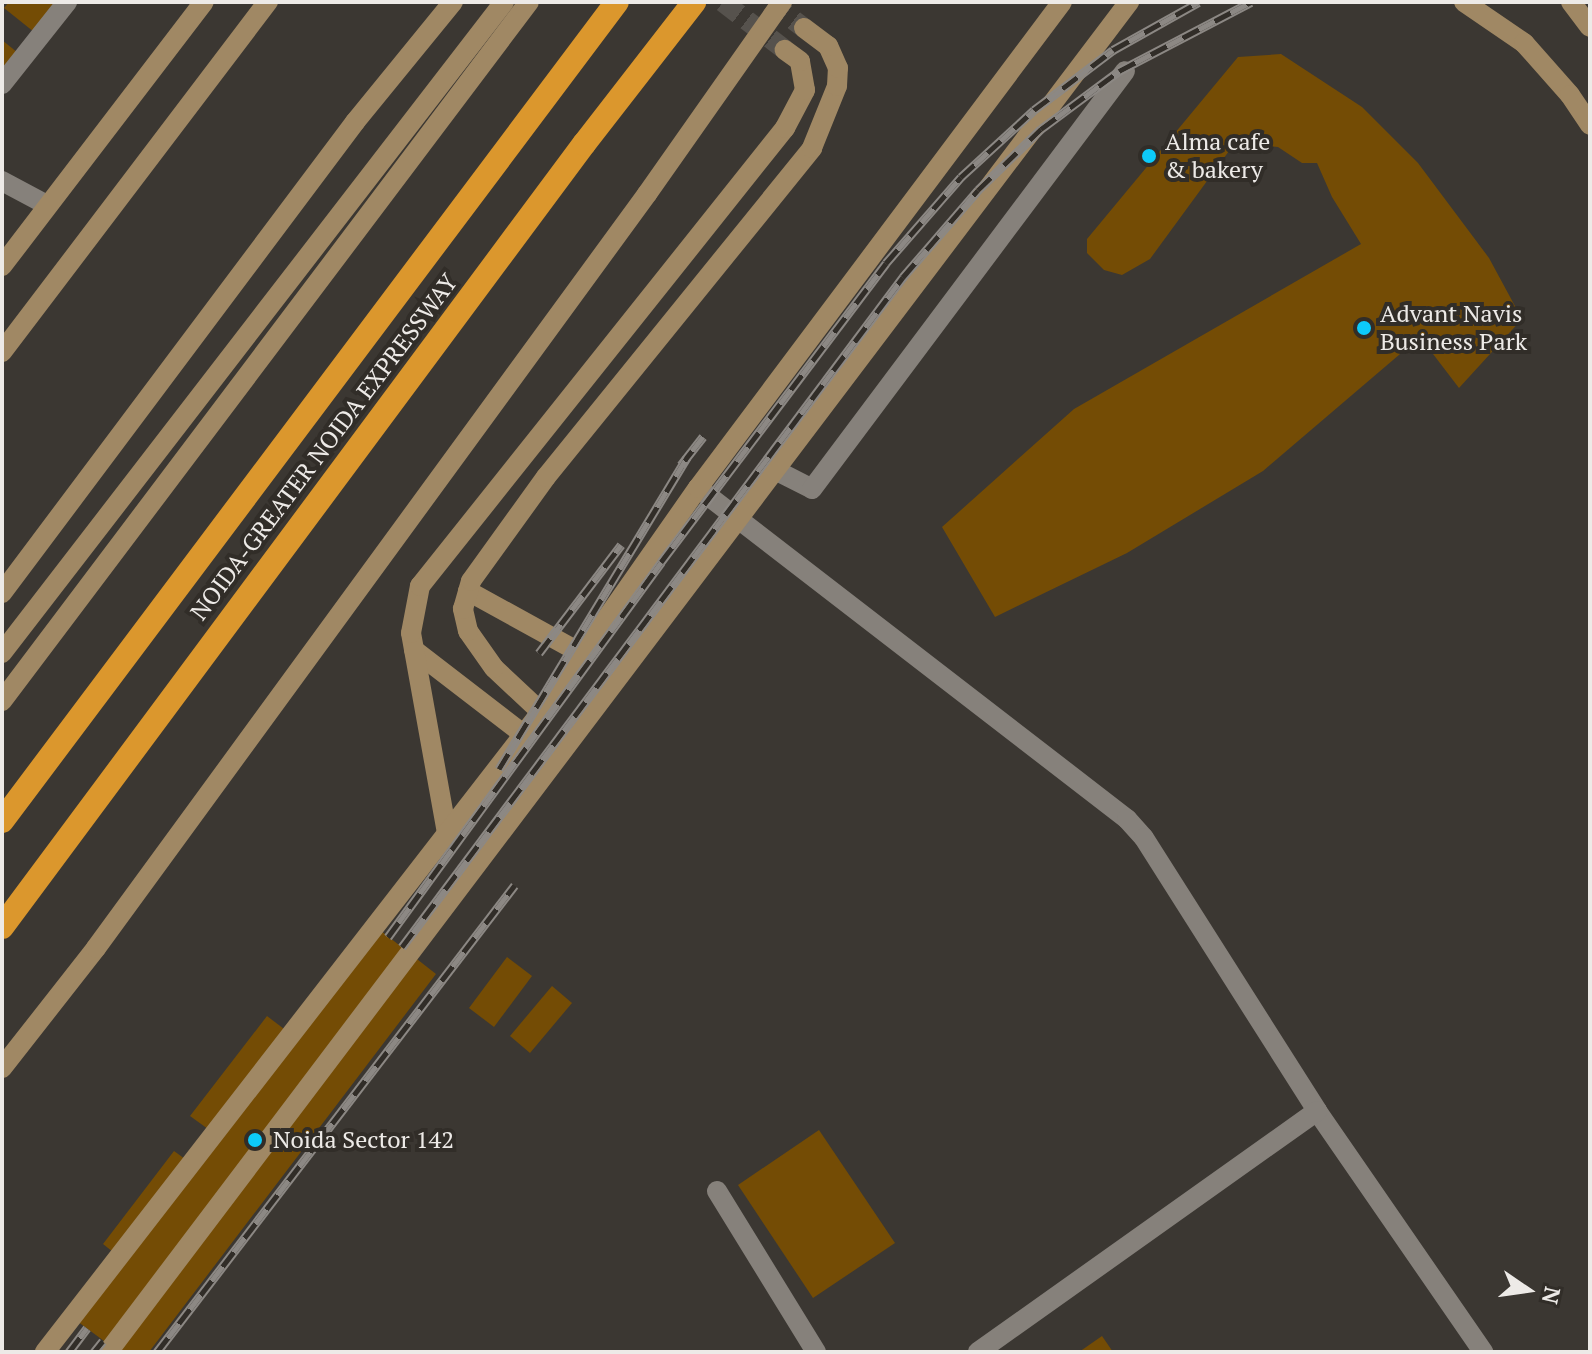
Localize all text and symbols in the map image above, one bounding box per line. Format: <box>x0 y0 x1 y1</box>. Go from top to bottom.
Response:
place label: Alma cafe & bakery <box>1165 128 1270 184</box>
marker: Alma cafe & bakery <box>1140 147 1158 165</box>
street label: NOIDA-GREATER NOIDA EXPRESSWAY <box>184 268 464 626</box>
place label: Advant Navis Business Park <box>1380 300 1527 356</box>
marker: Advant Navis Business Park <box>1355 319 1373 337</box>
place label: Noida Sector 142 <box>273 1126 454 1154</box>
marker: Noida Sector 142 <box>244 1129 266 1151</box>
north arrow <box>1488 1250 1568 1330</box>
text: N <box>1536 1284 1568 1307</box>

